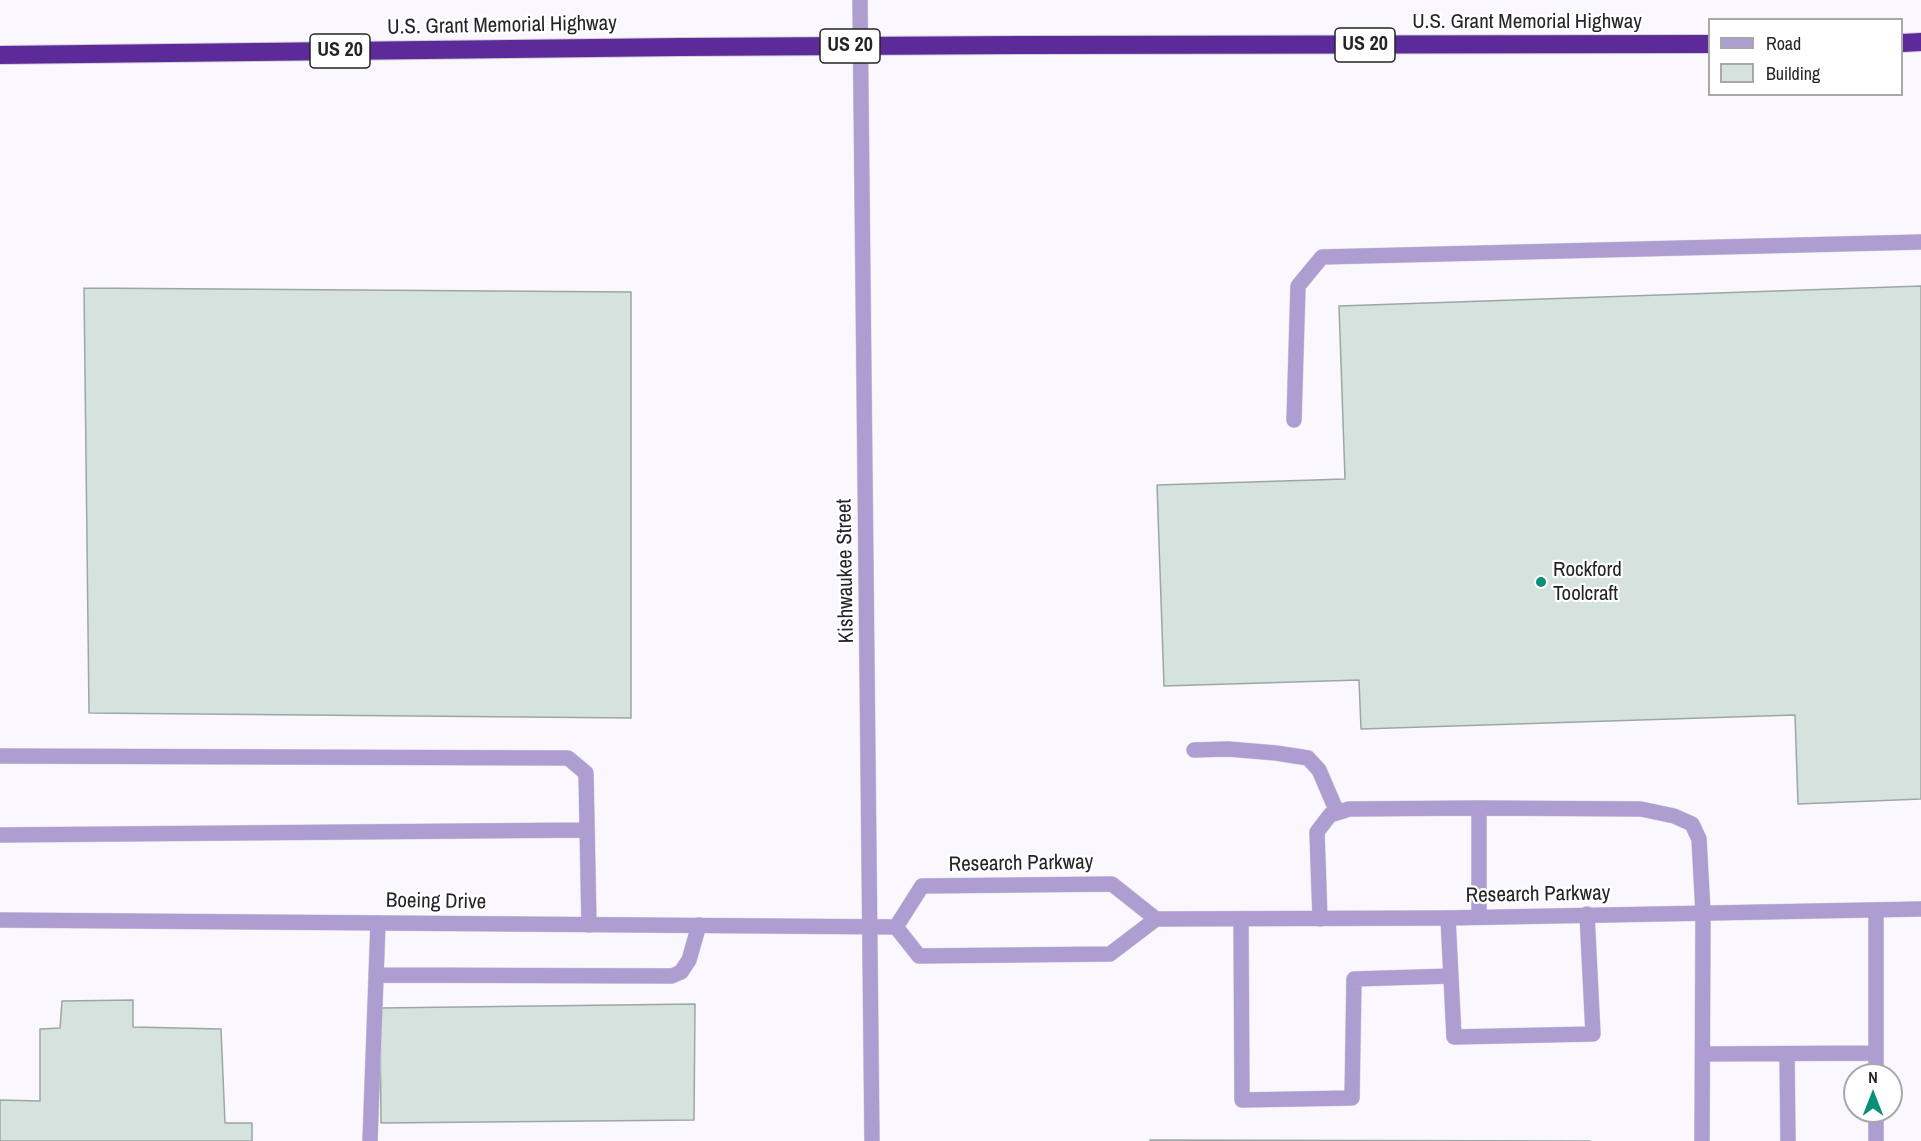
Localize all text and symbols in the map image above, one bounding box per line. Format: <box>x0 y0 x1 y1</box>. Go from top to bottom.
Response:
street label: U.S. Grant Memorial Highway <box>1412 9 1642 35</box>
street label: U.S. Grant Memorial Highway <box>387 11 617 41</box>
legend <box>1708 18 1903 96</box>
road number: US 20 <box>1335 28 1395 62</box>
road number: US 20 <box>820 29 880 63</box>
text: Road <box>1766 31 1801 56</box>
road number: US 20 <box>310 34 370 68</box>
text: Building <box>1766 61 1820 86</box>
street label: Kishwaukee Street <box>832 499 860 643</box>
place label: Rockford Toolcraft <box>1553 557 1622 607</box>
marker: Rockford Toolcraft <box>1534 575 1548 589</box>
street label: Research Parkway <box>949 850 1093 878</box>
street label: Research Parkway <box>1466 881 1610 909</box>
street label: Boeing Drive <box>386 889 486 915</box>
north arrow <box>1843 1063 1903 1123</box>
text: N <box>1868 1066 1878 1088</box>

